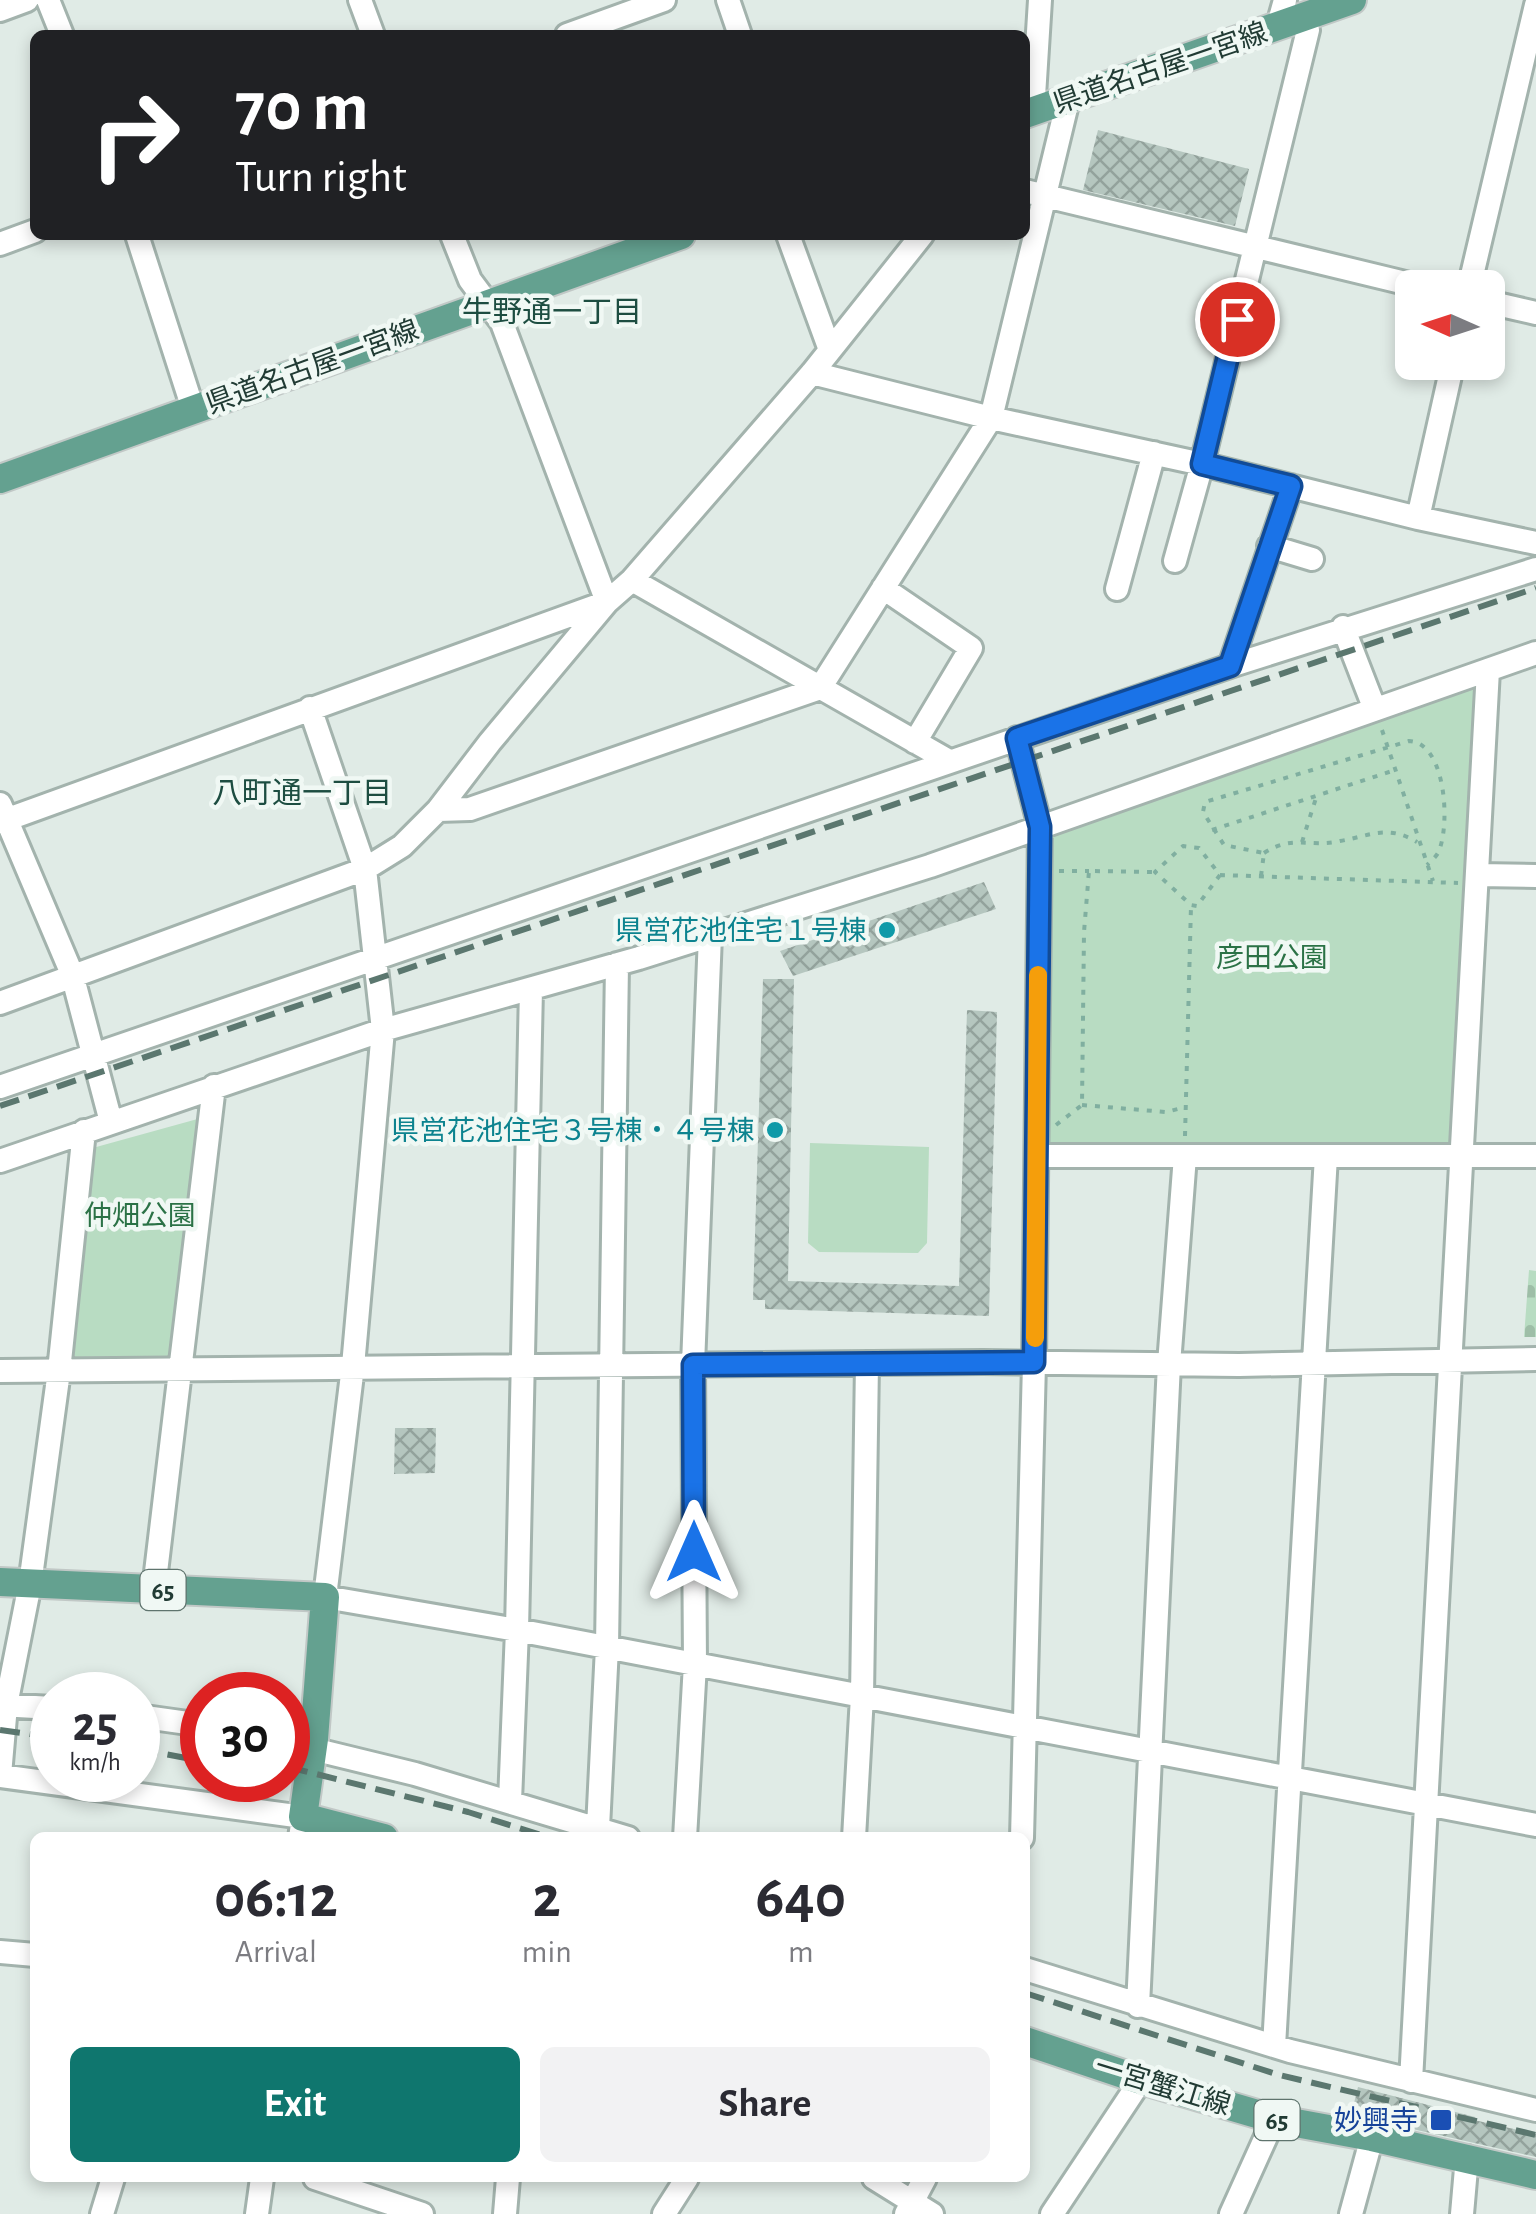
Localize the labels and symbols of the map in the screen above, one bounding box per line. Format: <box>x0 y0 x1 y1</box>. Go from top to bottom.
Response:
street label: 県道名古屋一宮線 <box>1050 17 1271 119</box>
north arrow <box>1395 270 1505 380</box>
pin <box>1195 277 1280 362</box>
district label: 牛野通一丁目 <box>462 296 642 328</box>
street label: 県道名古屋一宮線 <box>202 315 423 419</box>
district label: 八町通一丁目 <box>212 778 392 809</box>
place label: 県営花池住宅１号棟 <box>615 916 867 946</box>
marker: 県営花池住宅１号棟 <box>876 919 898 941</box>
park label: 彦田公園 <box>1216 943 1328 973</box>
place label: 県営花池住宅３号棟・４号棟 <box>391 1116 755 1146</box>
marker: 県営花池住宅３号棟・４号棟 <box>764 1119 786 1141</box>
park label: 仲畑公園 <box>84 1201 196 1231</box>
position arrow <box>642 1500 746 1604</box>
road number: 65 <box>140 1570 186 1610</box>
speed limit sign: 30 <box>180 1672 310 1802</box>
street label: 一宮蟹江線 <box>1091 2051 1234 2121</box>
road number: 65 <box>1254 2100 1300 2140</box>
place label: 妙興寺 <box>1334 2106 1418 2136</box>
marker: 妙興寺 <box>1428 2107 1454 2133</box>

